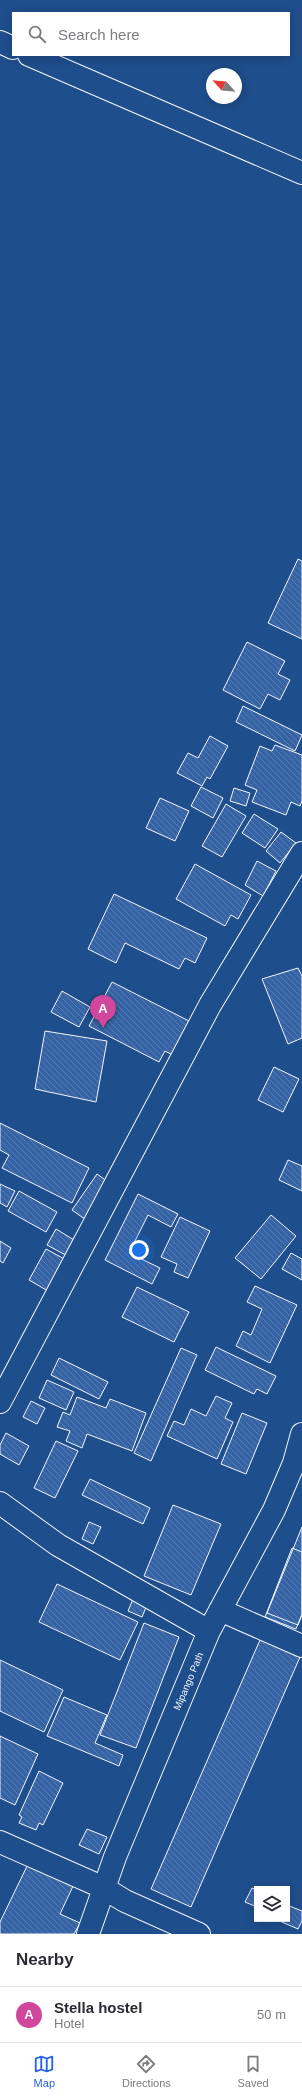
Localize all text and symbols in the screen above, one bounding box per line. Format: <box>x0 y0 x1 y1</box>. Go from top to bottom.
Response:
search box <box>12 12 290 56</box>
icon: search <box>26 23 48 45</box>
text: Search here <box>58 26 140 43</box>
north arrow <box>206 68 242 104</box>
pin: A <box>90 995 116 1028</box>
your location <box>129 1240 149 1260</box>
street label: Mipango Path <box>171 1651 206 1712</box>
map controls <box>254 1886 290 1922</box>
button: layers <box>254 1886 290 1922</box>
text: Nearby <box>16 1950 74 1969</box>
text: Stella hostel <box>54 1999 142 2016</box>
text: A <box>24 2007 34 2022</box>
text: 50 m <box>257 2007 286 2022</box>
text: Hotel <box>54 2016 84 2031</box>
tab: Map <box>33 2053 55 2089</box>
tab: Directions <box>122 2053 171 2089</box>
tab: Saved <box>237 2053 269 2089</box>

